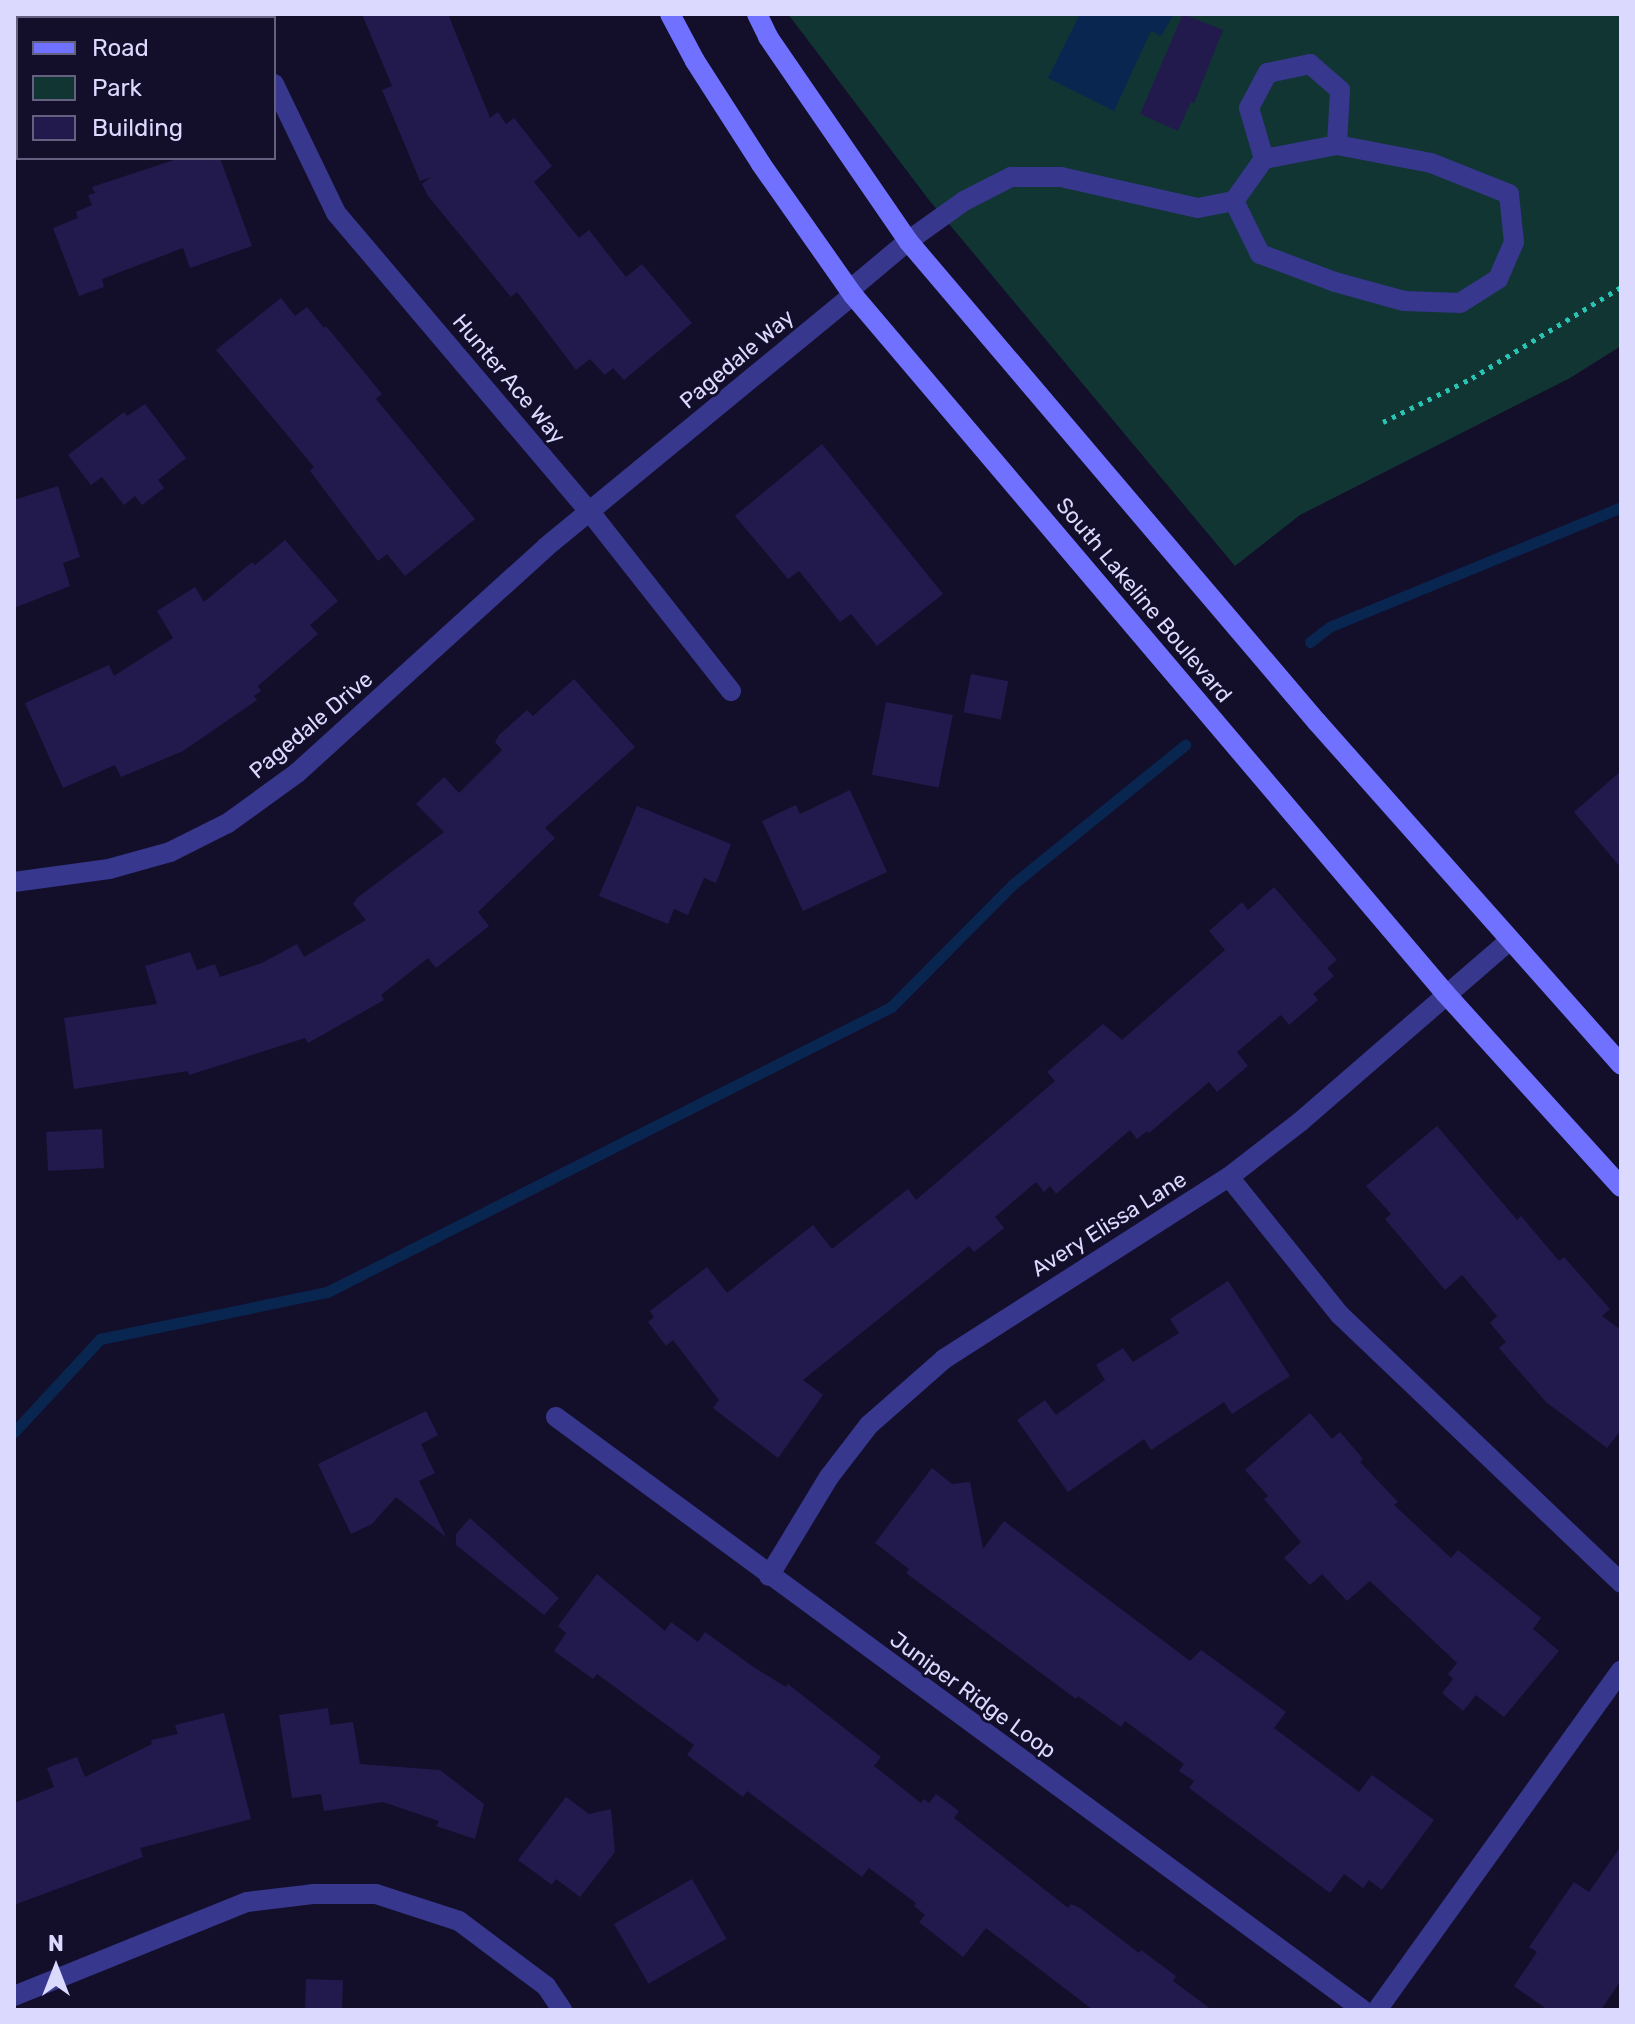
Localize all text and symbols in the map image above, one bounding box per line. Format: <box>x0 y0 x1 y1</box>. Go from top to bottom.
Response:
legend <box>16 16 276 160</box>
text: Road <box>92 34 149 62</box>
text: Park <box>92 74 142 102</box>
text: Building <box>92 114 183 142</box>
street label: Pagedale Way <box>675 304 799 414</box>
street label: Hunter Ace Way <box>447 308 571 450</box>
street label: South Lakeline Boulevard <box>1051 492 1237 708</box>
street label: Pagedale Drive <box>244 666 378 784</box>
street label: Avery Elissa Lane <box>1026 1166 1192 1282</box>
street label: Juniper Ridge Loop <box>885 1626 1061 1764</box>
north arrow <box>16 1928 96 2008</box>
text: N <box>48 1930 64 1957</box>

